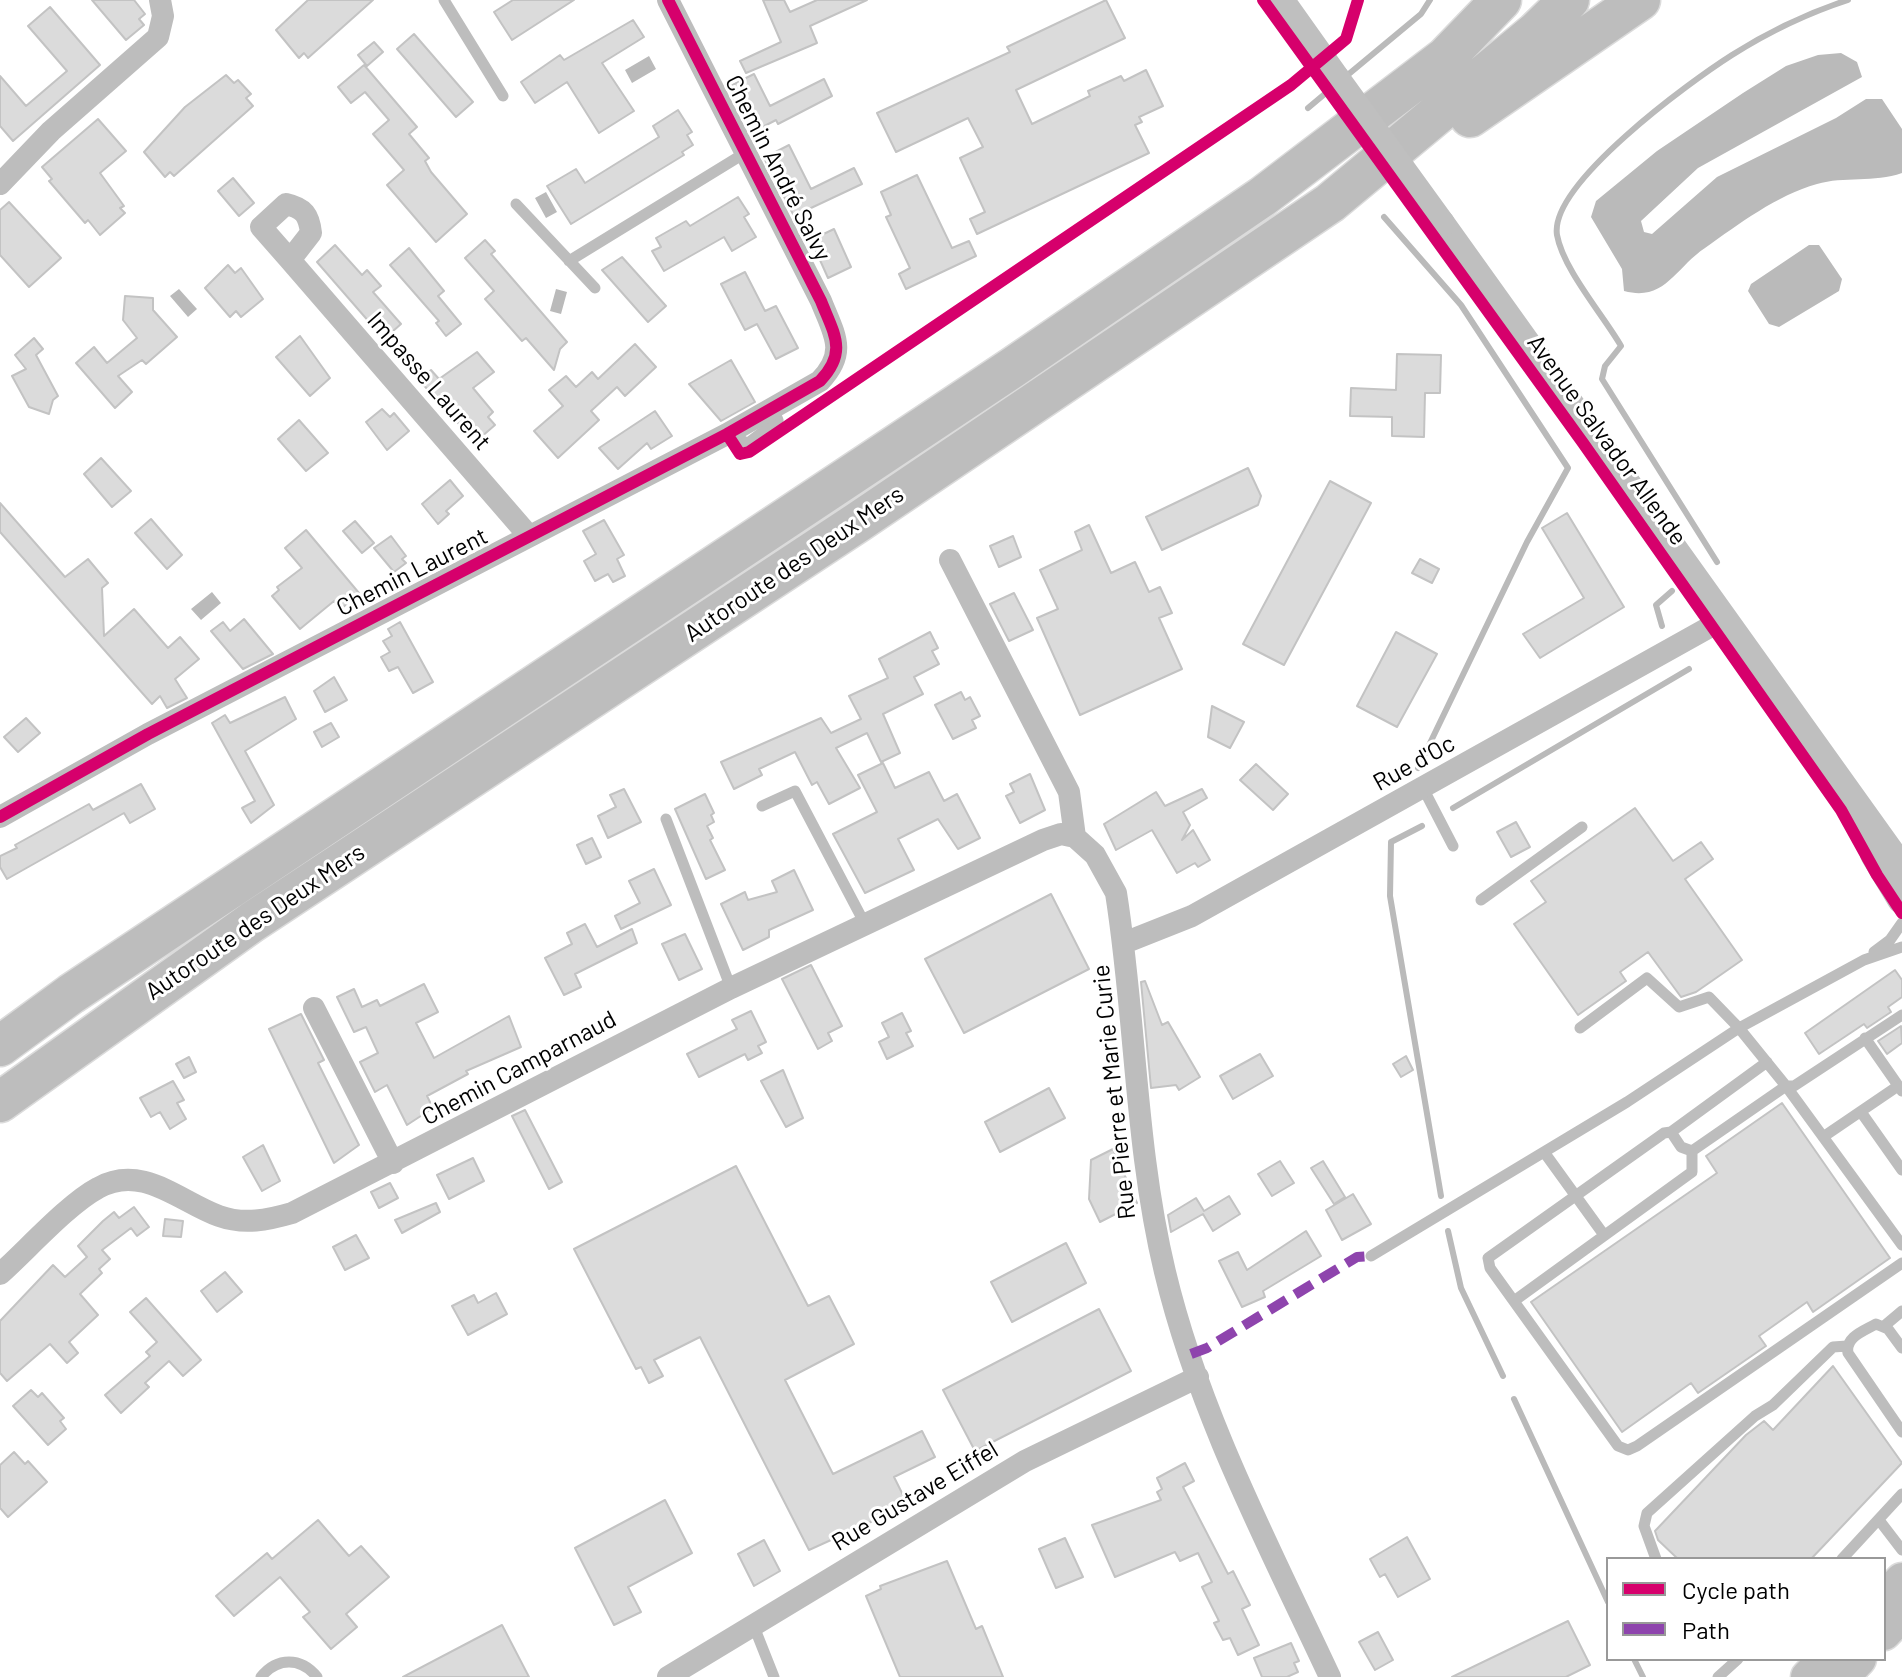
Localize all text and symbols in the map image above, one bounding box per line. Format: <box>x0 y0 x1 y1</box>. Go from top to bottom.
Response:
street label: Chemin André Salvy <box>719 70 837 266</box>
street label: Impasse Laurent <box>361 306 497 456</box>
street label: Avenue Salvador Allende <box>1521 329 1693 551</box>
street label: Autoroute des Deux Mers <box>679 480 909 648</box>
street label: Chemin Laurent <box>332 522 492 622</box>
street label: Rue d'Oc <box>1368 729 1460 797</box>
street label: Autoroute des Deux Mers <box>140 838 370 1006</box>
street label: Rue Pierre et Marie Curie <box>1086 963 1142 1221</box>
street label: Chemin Camparnaud <box>417 1005 621 1131</box>
street label: Rue Gustave Eiffel <box>827 1435 1003 1557</box>
legend <box>1606 1557 1886 1661</box>
text: Cycle path <box>1682 1575 1790 1604</box>
text: Path <box>1682 1615 1730 1644</box>

